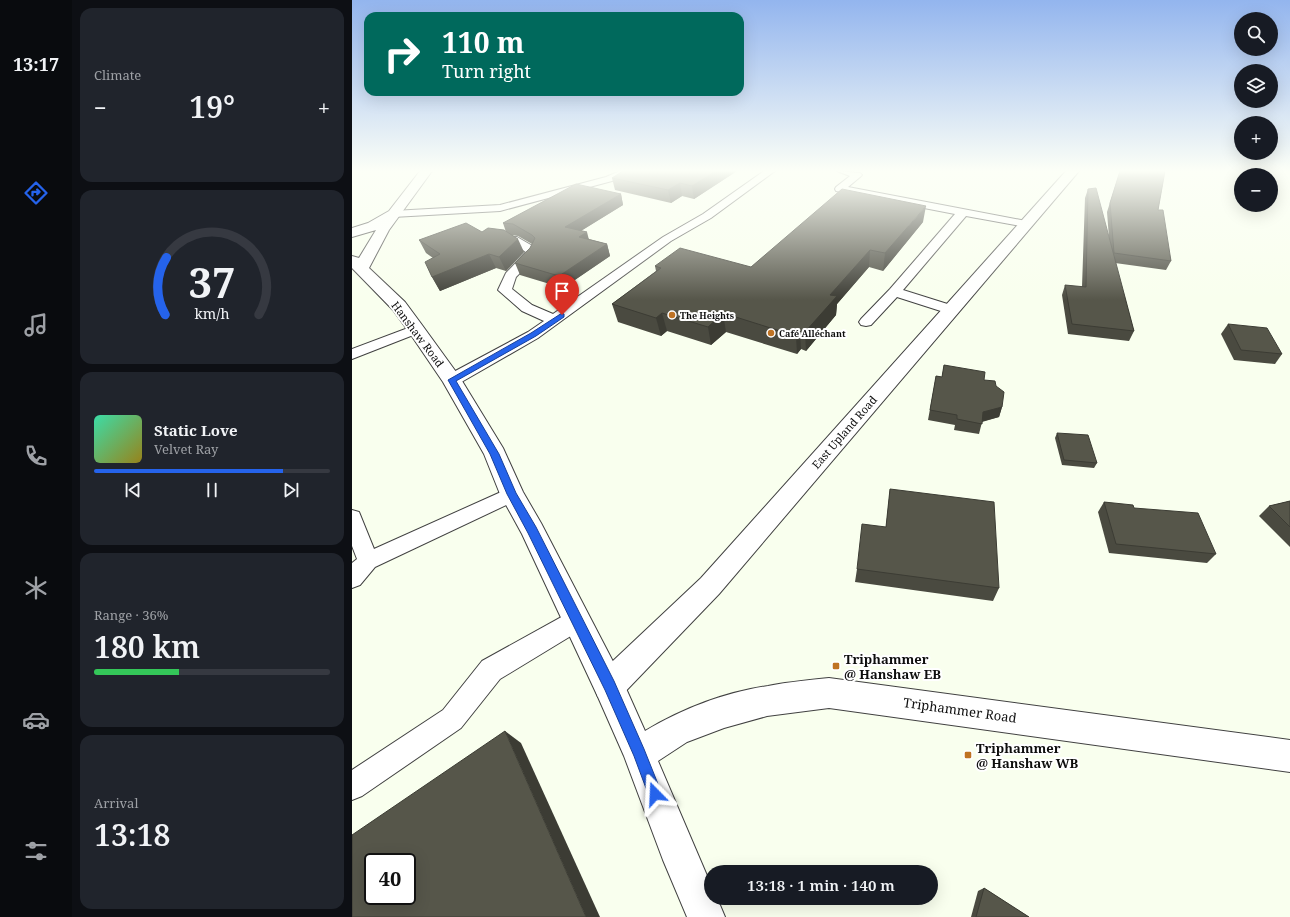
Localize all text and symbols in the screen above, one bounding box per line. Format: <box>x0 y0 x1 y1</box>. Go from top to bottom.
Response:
map controls <box>1234 12 1278 212</box>
button: search <box>1234 12 1278 56</box>
text: 110 m <box>442 23 524 61</box>
icon: right <box>376 28 428 80</box>
text: 13:17 <box>13 52 59 76</box>
text: Turn right <box>442 59 531 83</box>
button: layers <box>1234 64 1278 108</box>
text: Climate <box>94 66 141 84</box>
text: 19° <box>189 86 235 127</box>
text: − <box>94 92 107 122</box>
text: + <box>318 92 330 122</box>
button: + <box>1234 116 1278 160</box>
button: − <box>1234 168 1278 212</box>
icon: directions <box>22 179 50 207</box>
text: 37 <box>188 253 236 309</box>
pin <box>545 274 579 315</box>
icon: arrive <box>551 280 573 302</box>
street label: Hanshaw Road <box>388 298 448 370</box>
text: km/h <box>194 303 230 322</box>
place label: The Heights <box>680 309 735 322</box>
marker: The Heights <box>667 310 677 320</box>
icon: music <box>22 311 50 339</box>
place label: Café Alléchant <box>779 327 846 340</box>
marker: Café Alléchant <box>766 328 776 338</box>
street label: East Upland Road <box>808 392 880 472</box>
text: Static Love <box>154 420 238 440</box>
text: Velvet Ray <box>154 440 218 458</box>
icon: phone <box>22 442 50 470</box>
icon: previous <box>122 479 144 501</box>
icon: pause <box>201 479 223 501</box>
icon: next <box>280 479 302 501</box>
icon: climate <box>22 574 50 602</box>
text: Range · 36% <box>94 606 168 624</box>
text: 180 km <box>94 626 200 667</box>
place label: Triphammer @ Hanshaw EB <box>844 650 941 683</box>
marker: Triphammer @ Hanshaw EB <box>831 661 841 671</box>
street label: Triphammer Road <box>902 693 1018 727</box>
icon: car <box>22 706 50 734</box>
place label: Triphammer @ Hanshaw WB <box>976 739 1079 772</box>
marker: Triphammer @ Hanshaw WB <box>963 750 973 760</box>
position arrow <box>634 773 676 815</box>
text: Arrival <box>94 794 138 812</box>
text: 13:18 <box>94 814 170 855</box>
icon: filters <box>22 837 50 865</box>
speed limit sign: 40 <box>364 853 416 905</box>
text: 13:18 · 1 min · 140 m <box>747 875 895 895</box>

